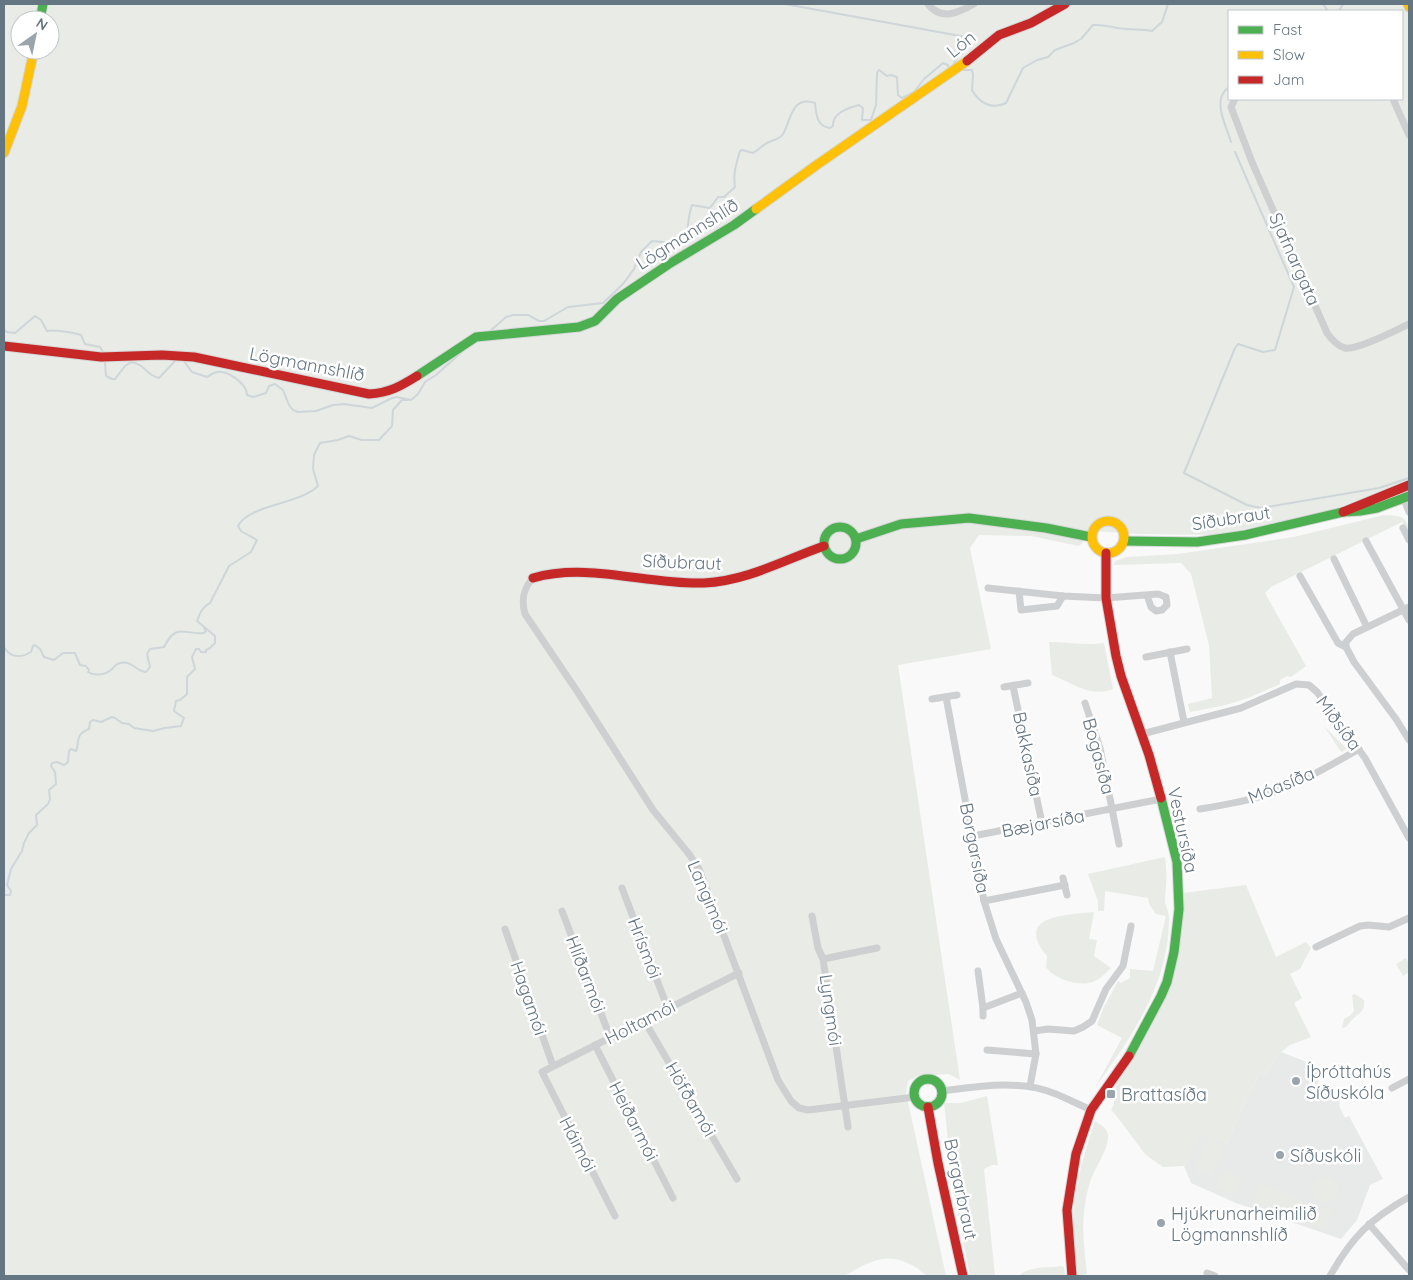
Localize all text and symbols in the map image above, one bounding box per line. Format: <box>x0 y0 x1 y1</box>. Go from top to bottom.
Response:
north arrow <box>10 10 60 60</box>
legend <box>1228 10 1403 100</box>
text: N <box>33 14 51 34</box>
text: Fast <box>1273 20 1302 39</box>
street label: Lón <box>942 25 980 63</box>
text: Slow <box>1273 45 1305 64</box>
text: Jam <box>1273 70 1304 89</box>
street label: Lögmannshlíð <box>631 193 743 275</box>
street label: Sjafnargata <box>1264 209 1326 309</box>
street label: Lögmannshlíð <box>247 342 367 386</box>
street label: Síðubraut <box>1190 500 1272 536</box>
street label: Síðubraut <box>642 549 722 575</box>
street label: Miðsíða <box>1311 691 1367 755</box>
street label: Bakkasíða <box>1008 709 1048 799</box>
street label: Bogasíða <box>1078 715 1120 797</box>
street label: Móasíða <box>1244 761 1318 809</box>
street label: Vestursíða <box>1163 785 1203 875</box>
street label: Borgarsíða <box>955 801 995 895</box>
street label: Bæjarsíða <box>999 804 1087 842</box>
street label: Langimói <box>682 857 734 937</box>
street label: Hrísmói <box>623 914 667 982</box>
street label: Hlíðarmói <box>561 932 611 1016</box>
street label: Hagamói <box>506 958 552 1038</box>
street label: Lyngmói <box>815 973 847 1047</box>
street label: Holtamói <box>601 994 679 1050</box>
street label: Höfðamói <box>660 1057 722 1141</box>
place label: Íþróttahús Síðuskóla <box>1306 1060 1391 1104</box>
marker: Íþróttahús Síðuskóla <box>1290 1075 1302 1087</box>
street label: Heiðarmói <box>604 1077 664 1165</box>
place label: Brattasíða <box>1121 1083 1207 1106</box>
marker: Brattasíða <box>1105 1088 1117 1100</box>
street label: Háimói <box>554 1113 602 1175</box>
street label: Borgarbraut <box>939 1136 983 1242</box>
place label: Síðuskóli <box>1290 1144 1361 1167</box>
marker: Síðuskóli <box>1274 1149 1286 1161</box>
place label: Hjúkrunarheimilið Lögmannshlíð <box>1171 1202 1317 1246</box>
marker: Hjúkrunarheimilið Lögmannshlíð <box>1155 1217 1167 1229</box>

